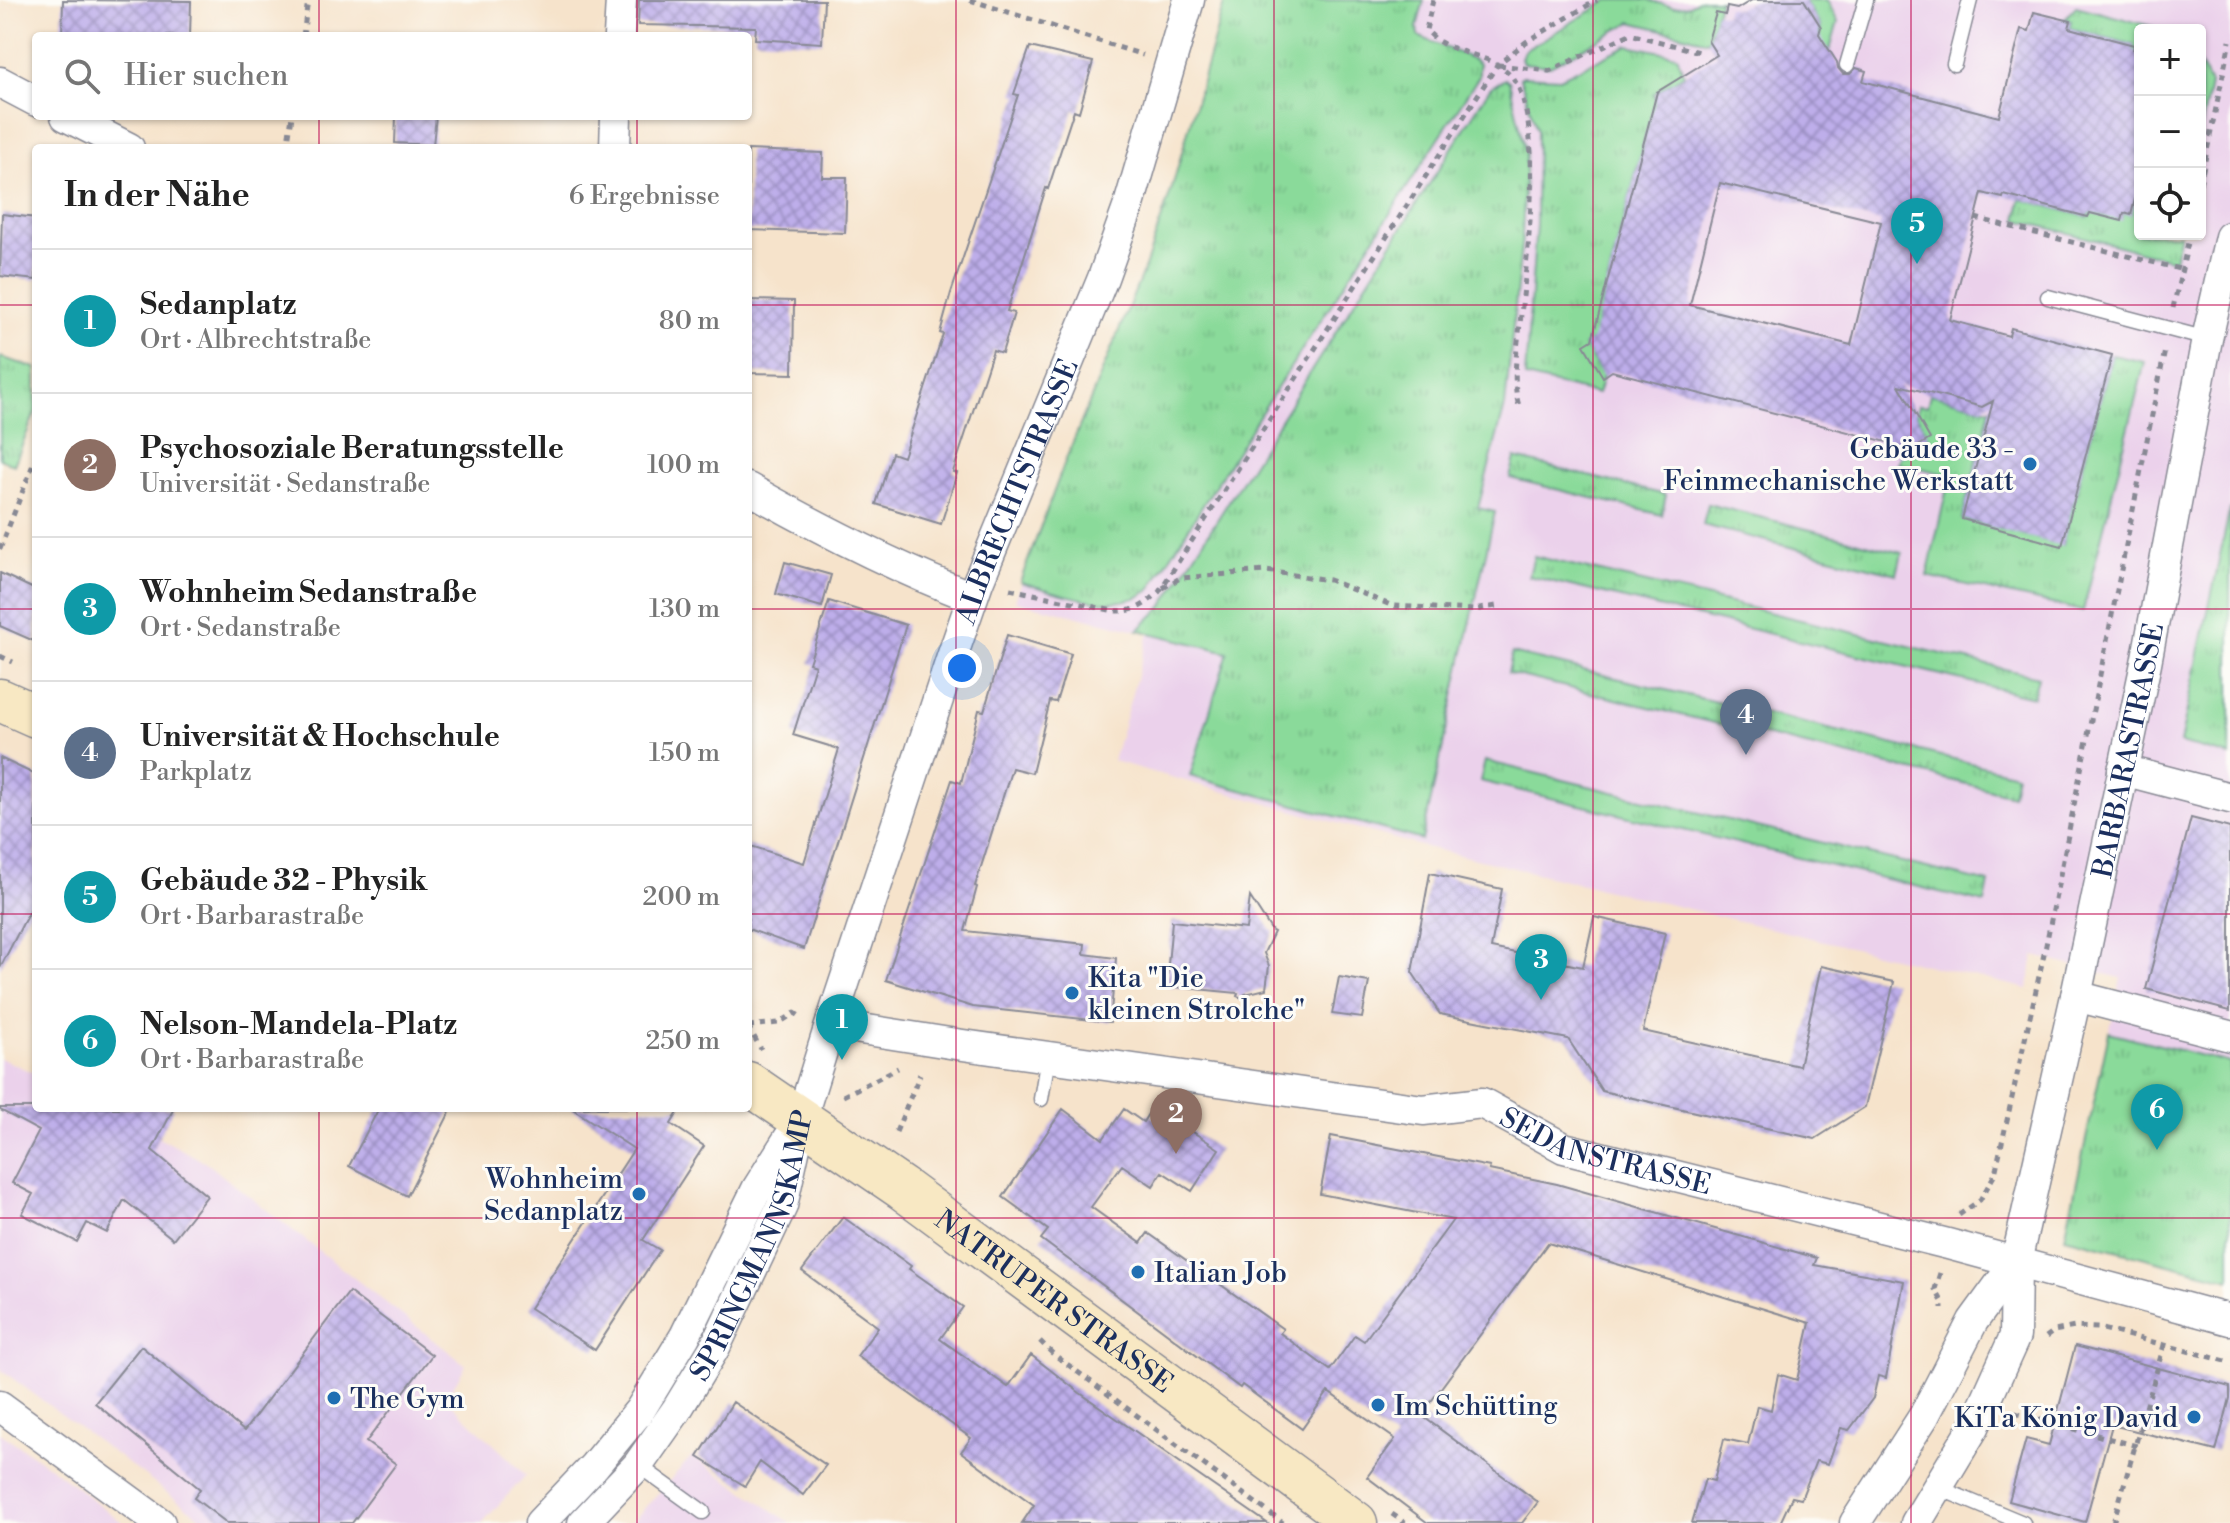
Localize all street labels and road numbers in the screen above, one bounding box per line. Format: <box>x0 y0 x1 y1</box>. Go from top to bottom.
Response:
street label: ALBRECHTSTRASSE <box>948 354 1087 630</box>
street label: BARBARASTRASSE <box>2085 620 2172 882</box>
street label: SEDANSTRASSE <box>1493 1100 1715 1203</box>
street label: SPRINGMANNSKAMP <box>683 1107 822 1388</box>
street label: NATRUPER STRASSE <box>928 1203 1180 1401</box>

